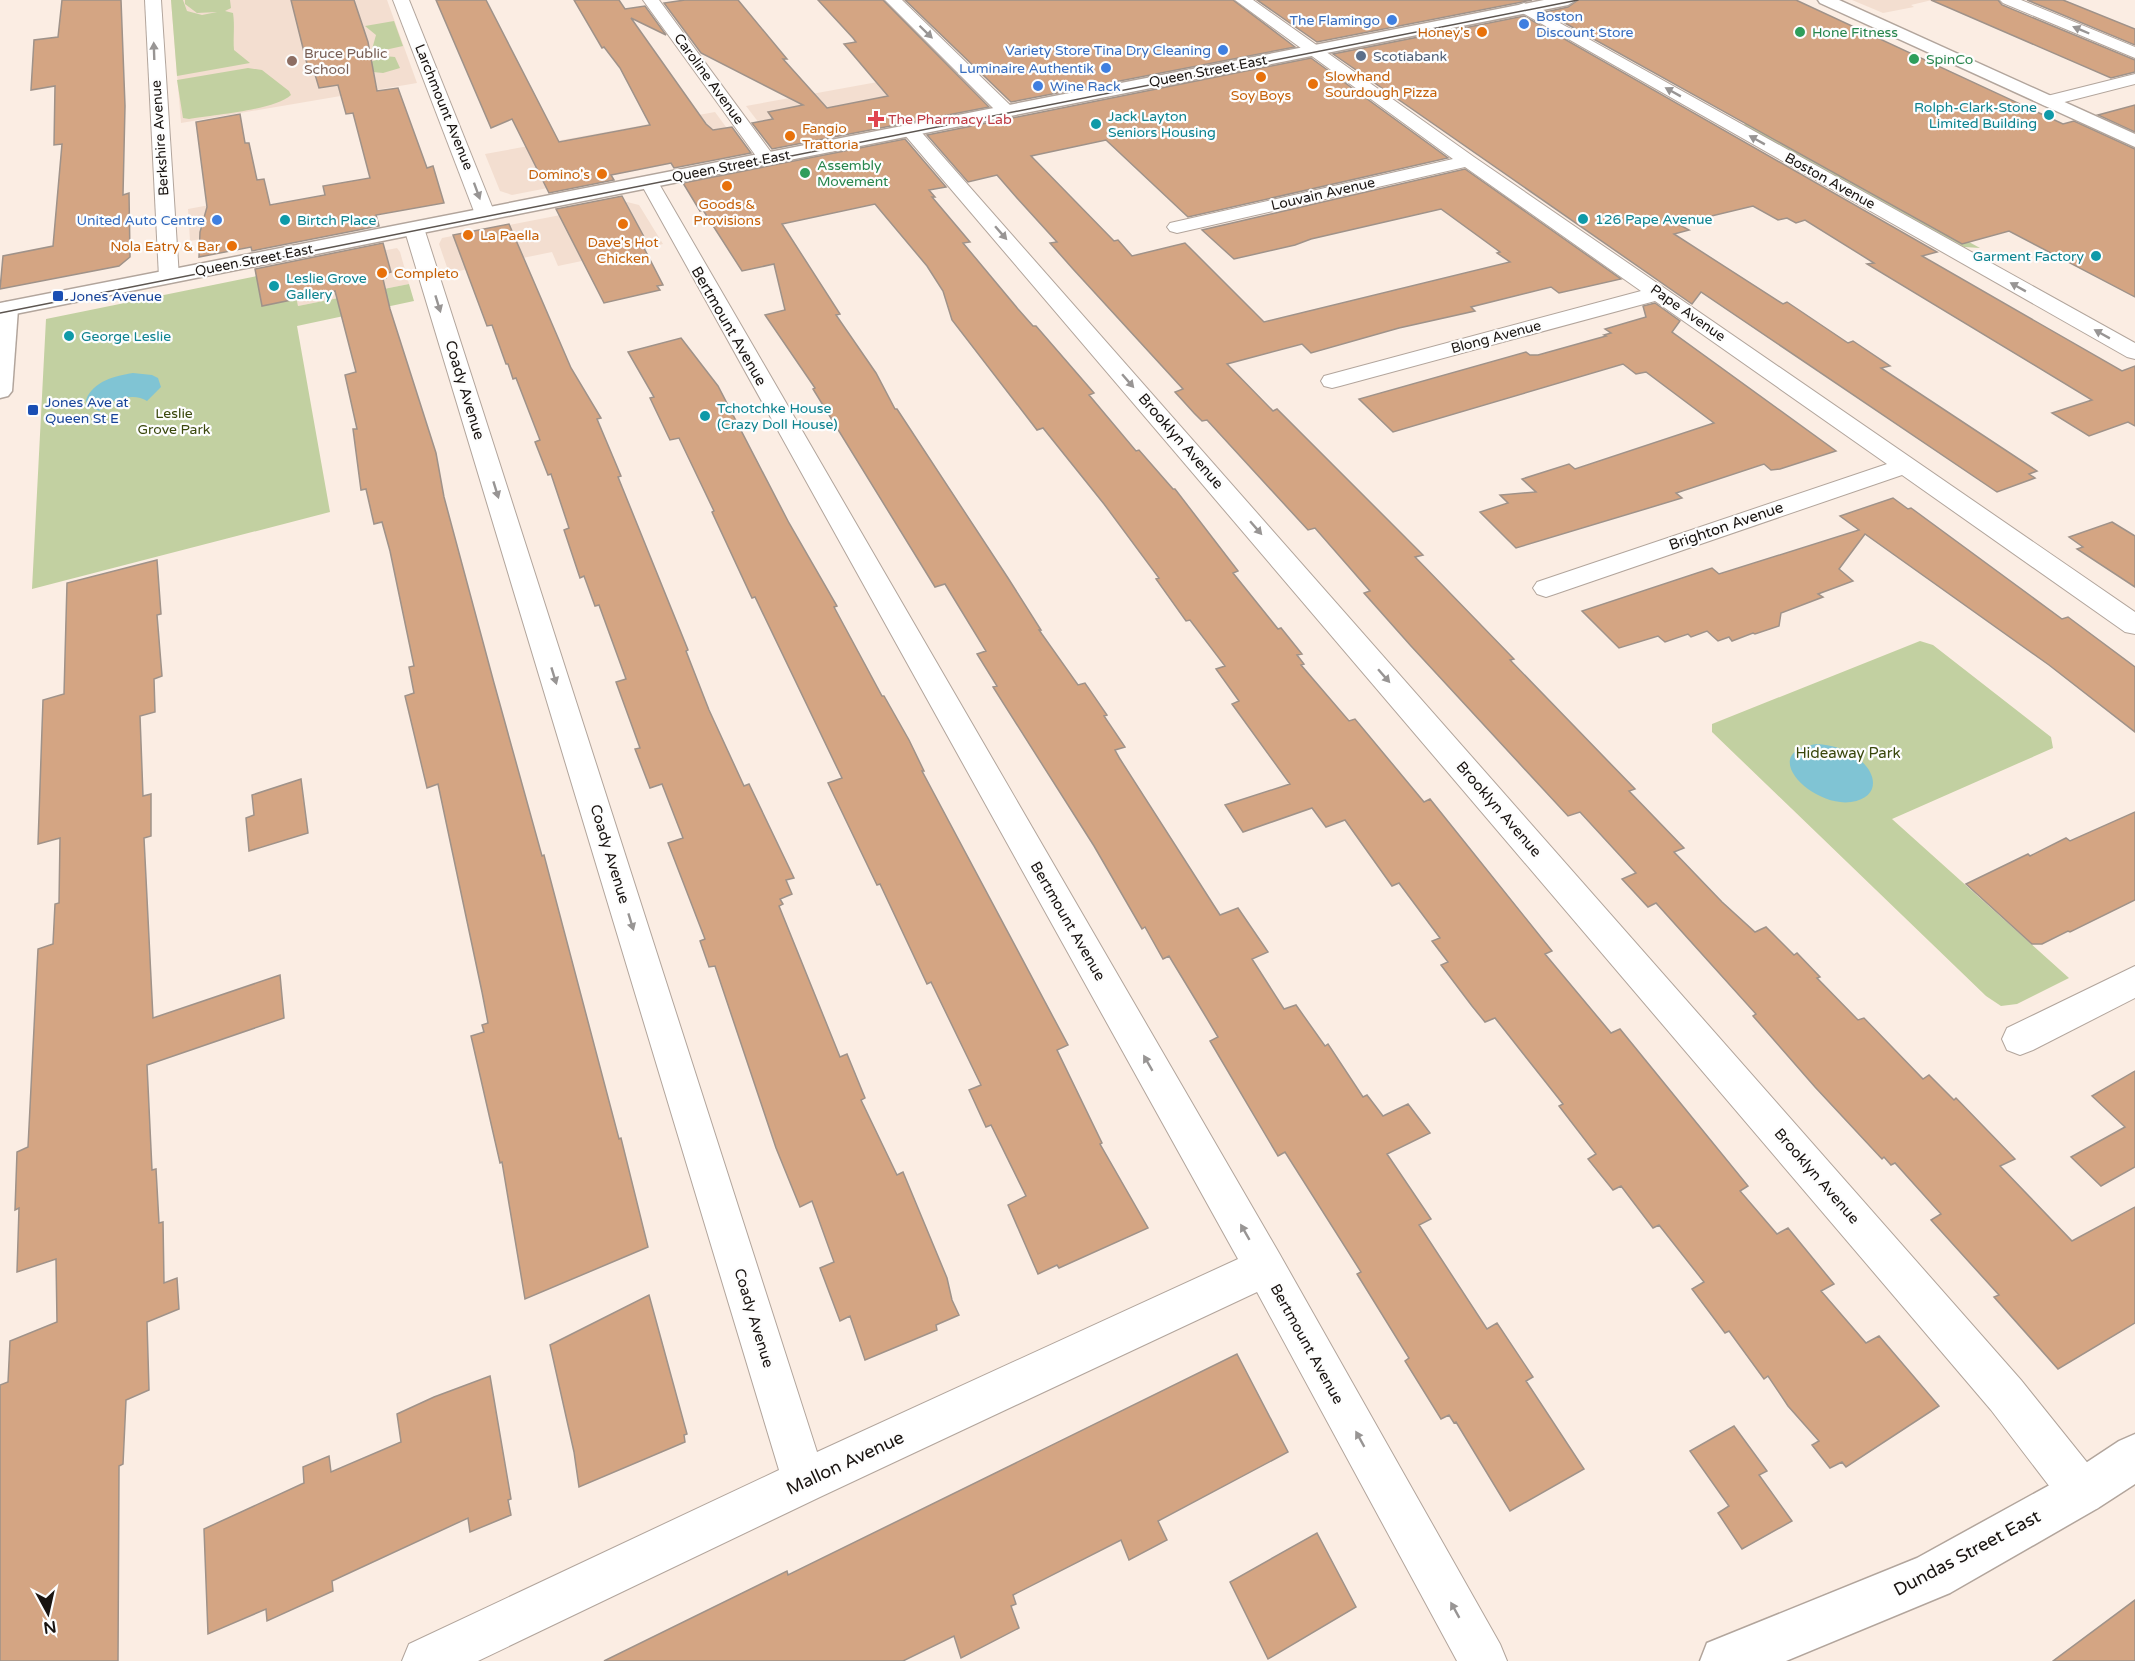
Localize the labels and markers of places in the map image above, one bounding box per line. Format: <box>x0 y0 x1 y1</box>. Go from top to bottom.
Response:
place label: Boston Discount Store <box>1536 8 1634 41</box>
place label: The Flamingo <box>1289 12 1380 29</box>
marker: The Flamingo <box>1385 13 1399 27</box>
marker: Boston Discount Store <box>1517 17 1531 31</box>
place label: Honey's <box>1417 24 1470 41</box>
place label: Hone Fitness <box>1812 24 1898 41</box>
marker: Honey's <box>1475 25 1489 39</box>
marker: Hone Fitness <box>1793 25 1807 39</box>
place label: Variety Store Tina Dry Cleaning <box>1005 42 1211 59</box>
marker: Variety Store Tina Dry Cleaning <box>1216 43 1230 57</box>
place label: Bruce Public School <box>304 45 388 78</box>
place label: Scotiabank <box>1373 48 1447 65</box>
marker: Scotiabank <box>1354 49 1368 63</box>
place label: SpinCo <box>1926 51 1973 68</box>
marker: SpinCo <box>1907 52 1921 66</box>
marker: Bruce Public School <box>285 54 299 68</box>
place label: Luminaire Authentik <box>959 60 1094 77</box>
marker: Luminaire Authentik <box>1099 61 1113 75</box>
place label: Slowhand Sourdough Pizza <box>1325 68 1437 101</box>
marker: Soy Boys <box>1254 70 1268 84</box>
marker: Slowhand Sourdough Pizza <box>1306 77 1320 91</box>
place label: Wine Rack <box>1050 78 1121 95</box>
marker: Wine Rack <box>1031 79 1045 93</box>
place label: Soy Boys <box>1231 87 1292 104</box>
place label: Rolph-Clark-Stone Limited Building <box>1914 99 2037 132</box>
place label: Jack Layton Seniors Housing <box>1108 108 1216 141</box>
marker: Rolph-Clark-Stone Limited Building <box>2042 108 2056 122</box>
place label: The Pharmacy Lab <box>888 111 1012 128</box>
marker: The Pharmacy Lab <box>869 112 883 126</box>
marker: Jack Layton Seniors Housing <box>1089 117 1103 131</box>
place label: Fangio Trattoria <box>802 120 859 153</box>
marker: Fangio Trattoria <box>783 129 797 143</box>
place label: Assembly Movement <box>817 157 889 190</box>
place label: Domino's <box>528 166 590 183</box>
marker: Assembly Movement <box>798 166 812 180</box>
marker: Domino's <box>595 167 609 181</box>
marker: Goods & Provisions <box>720 179 734 193</box>
place label: Goods & Provisions <box>693 196 761 229</box>
place label: 126 Pape Avenue <box>1595 211 1713 228</box>
place label: United Auto Centre <box>77 212 205 229</box>
place label: Birtch Place <box>297 212 376 229</box>
marker: 126 Pape Avenue <box>1576 212 1590 226</box>
marker: United Auto Centre <box>210 213 224 227</box>
marker: Birtch Place <box>278 213 292 227</box>
marker: Dave's Hot Chicken <box>616 217 630 231</box>
place label: La Paella <box>480 227 539 244</box>
marker: La Paella <box>461 228 475 242</box>
place label: Dave's Hot Chicken <box>587 234 659 267</box>
place label: Nola Eatry & Bar <box>110 238 221 255</box>
marker: Nola Eatry & Bar <box>225 239 239 253</box>
place label: Garment Factory <box>1973 248 2084 265</box>
marker: Garment Factory <box>2089 249 2103 263</box>
place label: Completo <box>394 265 459 282</box>
marker: Completo <box>375 266 389 280</box>
place label: Leslie Grove Gallery <box>286 270 367 303</box>
marker: Leslie Grove Gallery <box>267 279 281 293</box>
place label: Jones Avenue <box>70 288 162 305</box>
marker: Jones Avenue <box>51 289 65 303</box>
place label: George Leslie <box>81 328 171 345</box>
marker: George Leslie <box>62 329 76 343</box>
place label: Jones Ave at Queen St E <box>45 394 129 427</box>
place label: Tchotchke House (Crazy Doll House) <box>717 400 838 433</box>
marker: Jones Ave at Queen St E <box>26 403 40 417</box>
marker: Tchotchke House (Crazy Doll House) <box>698 409 712 423</box>

